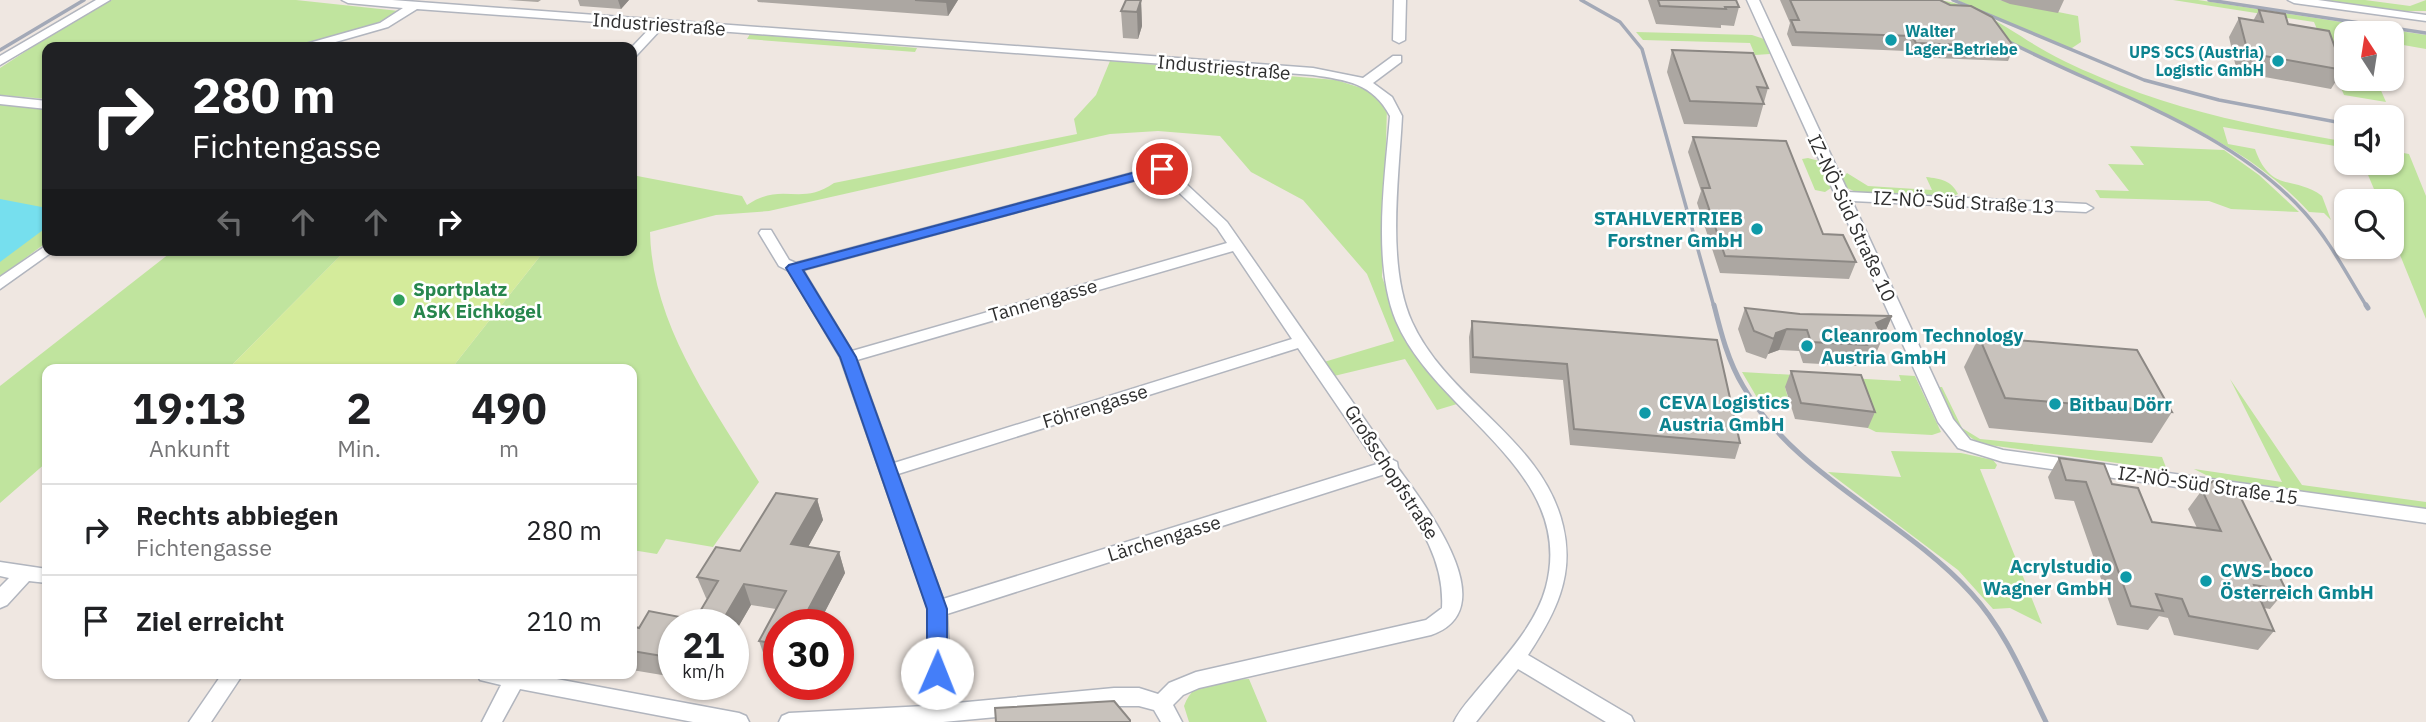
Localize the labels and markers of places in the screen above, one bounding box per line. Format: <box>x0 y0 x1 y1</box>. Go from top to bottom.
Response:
place label: Walter Lager-Betriebe <box>1905 21 2018 59</box>
marker: Walter Lager-Betriebe <box>1883 32 1899 48</box>
place label: UPS SCS (Austria) Logistic GmbH <box>2129 42 2264 80</box>
marker: UPS SCS (Austria) Logistic GmbH <box>2270 53 2286 69</box>
pin <box>1132 139 1192 199</box>
place label: STAHLVERTRIEB Forstner GmbH <box>1594 206 1743 252</box>
marker: STAHLVERTRIEB Forstner GmbH <box>1749 221 1765 237</box>
place label: Sportplatz ASK Eichkogel <box>413 277 542 323</box>
marker: Sportplatz ASK Eichkogel <box>391 292 407 308</box>
place label: Cleanroom Technology Austria GmbH <box>1821 323 2024 369</box>
marker: Cleanroom Technology Austria GmbH <box>1799 338 1815 354</box>
place label: CEVA Logistics Austria GmbH <box>1659 390 1790 436</box>
place label: Bitbau Dörr <box>2069 392 2172 416</box>
marker: Bitbau Dörr <box>2047 396 2063 412</box>
marker: CEVA Logistics Austria GmbH <box>1637 405 1653 421</box>
place label: Acrylstudio Wagner GmbH <box>1983 554 2112 600</box>
place label: CWS-boco Österreich GmbH <box>2220 558 2374 604</box>
marker: Acrylstudio Wagner GmbH <box>2118 569 2134 585</box>
marker: CWS-boco Österreich GmbH <box>2198 573 2214 589</box>

